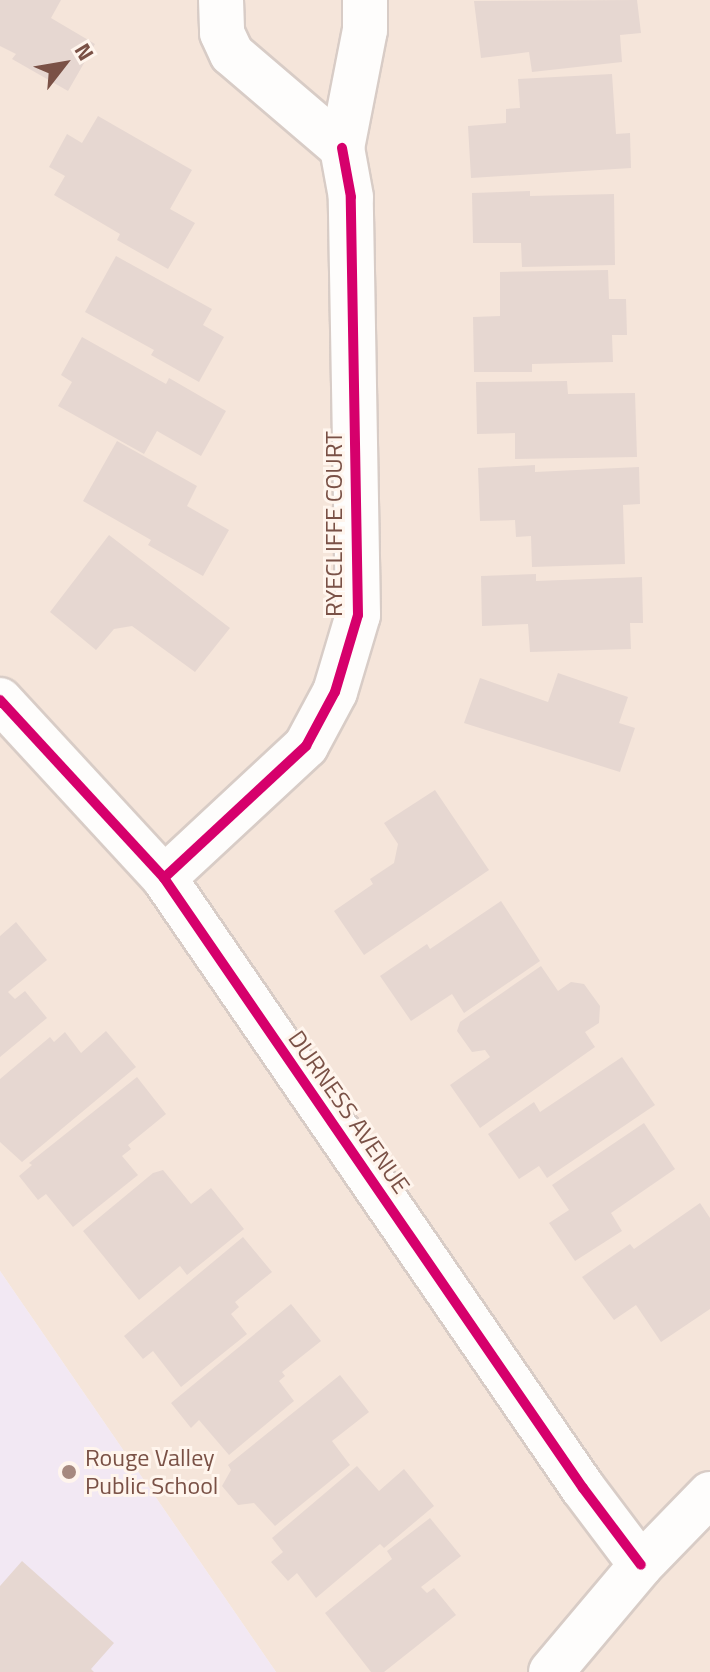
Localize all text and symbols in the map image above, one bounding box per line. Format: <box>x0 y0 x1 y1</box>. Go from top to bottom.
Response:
north arrow <box>24 24 104 104</box>
text: N <box>66 36 103 67</box>
street label: RYECLIFFE COURT <box>320 431 348 617</box>
street label: DURNESS AVENUE <box>282 1025 416 1199</box>
place label: Rouge Valley Public School <box>85 1444 218 1500</box>
marker: Rouge Valley Public School <box>60 1463 78 1481</box>

